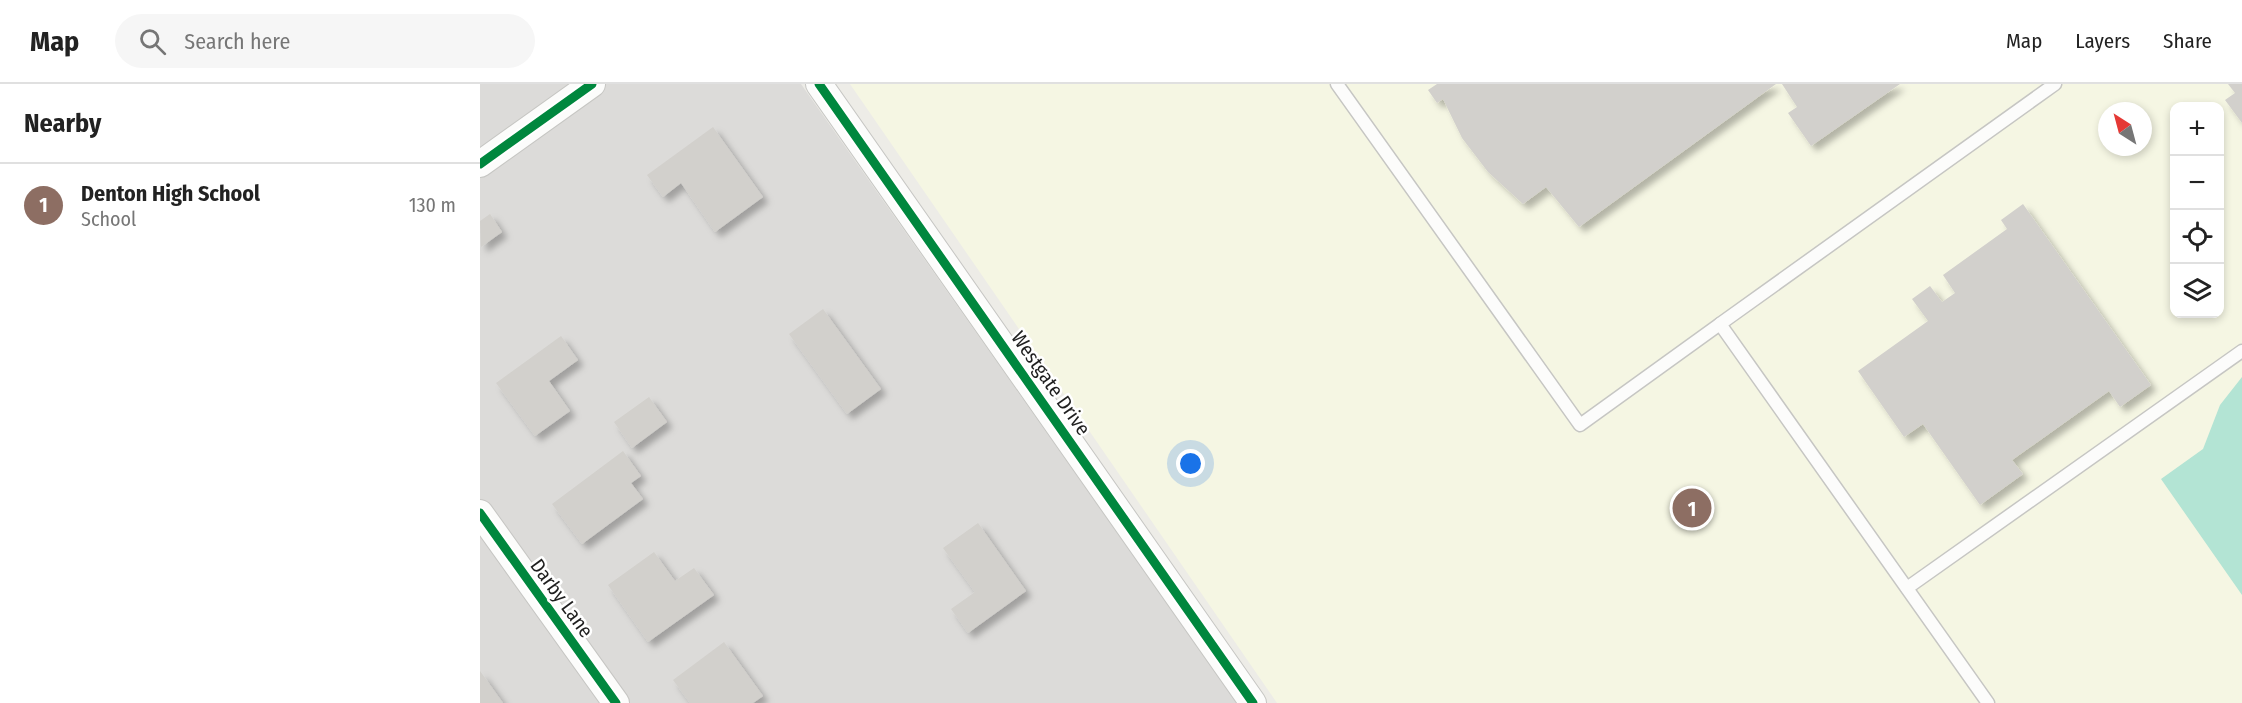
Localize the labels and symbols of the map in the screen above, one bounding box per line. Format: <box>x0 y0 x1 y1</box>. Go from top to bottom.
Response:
north arrow <box>2098 102 2152 156</box>
street label: Westgate Drive <box>1006 326 1096 440</box>
your location <box>1176 449 1205 478</box>
pin: 1 <box>1672 486 1712 530</box>
street label: Darby Lane <box>525 554 599 642</box>

